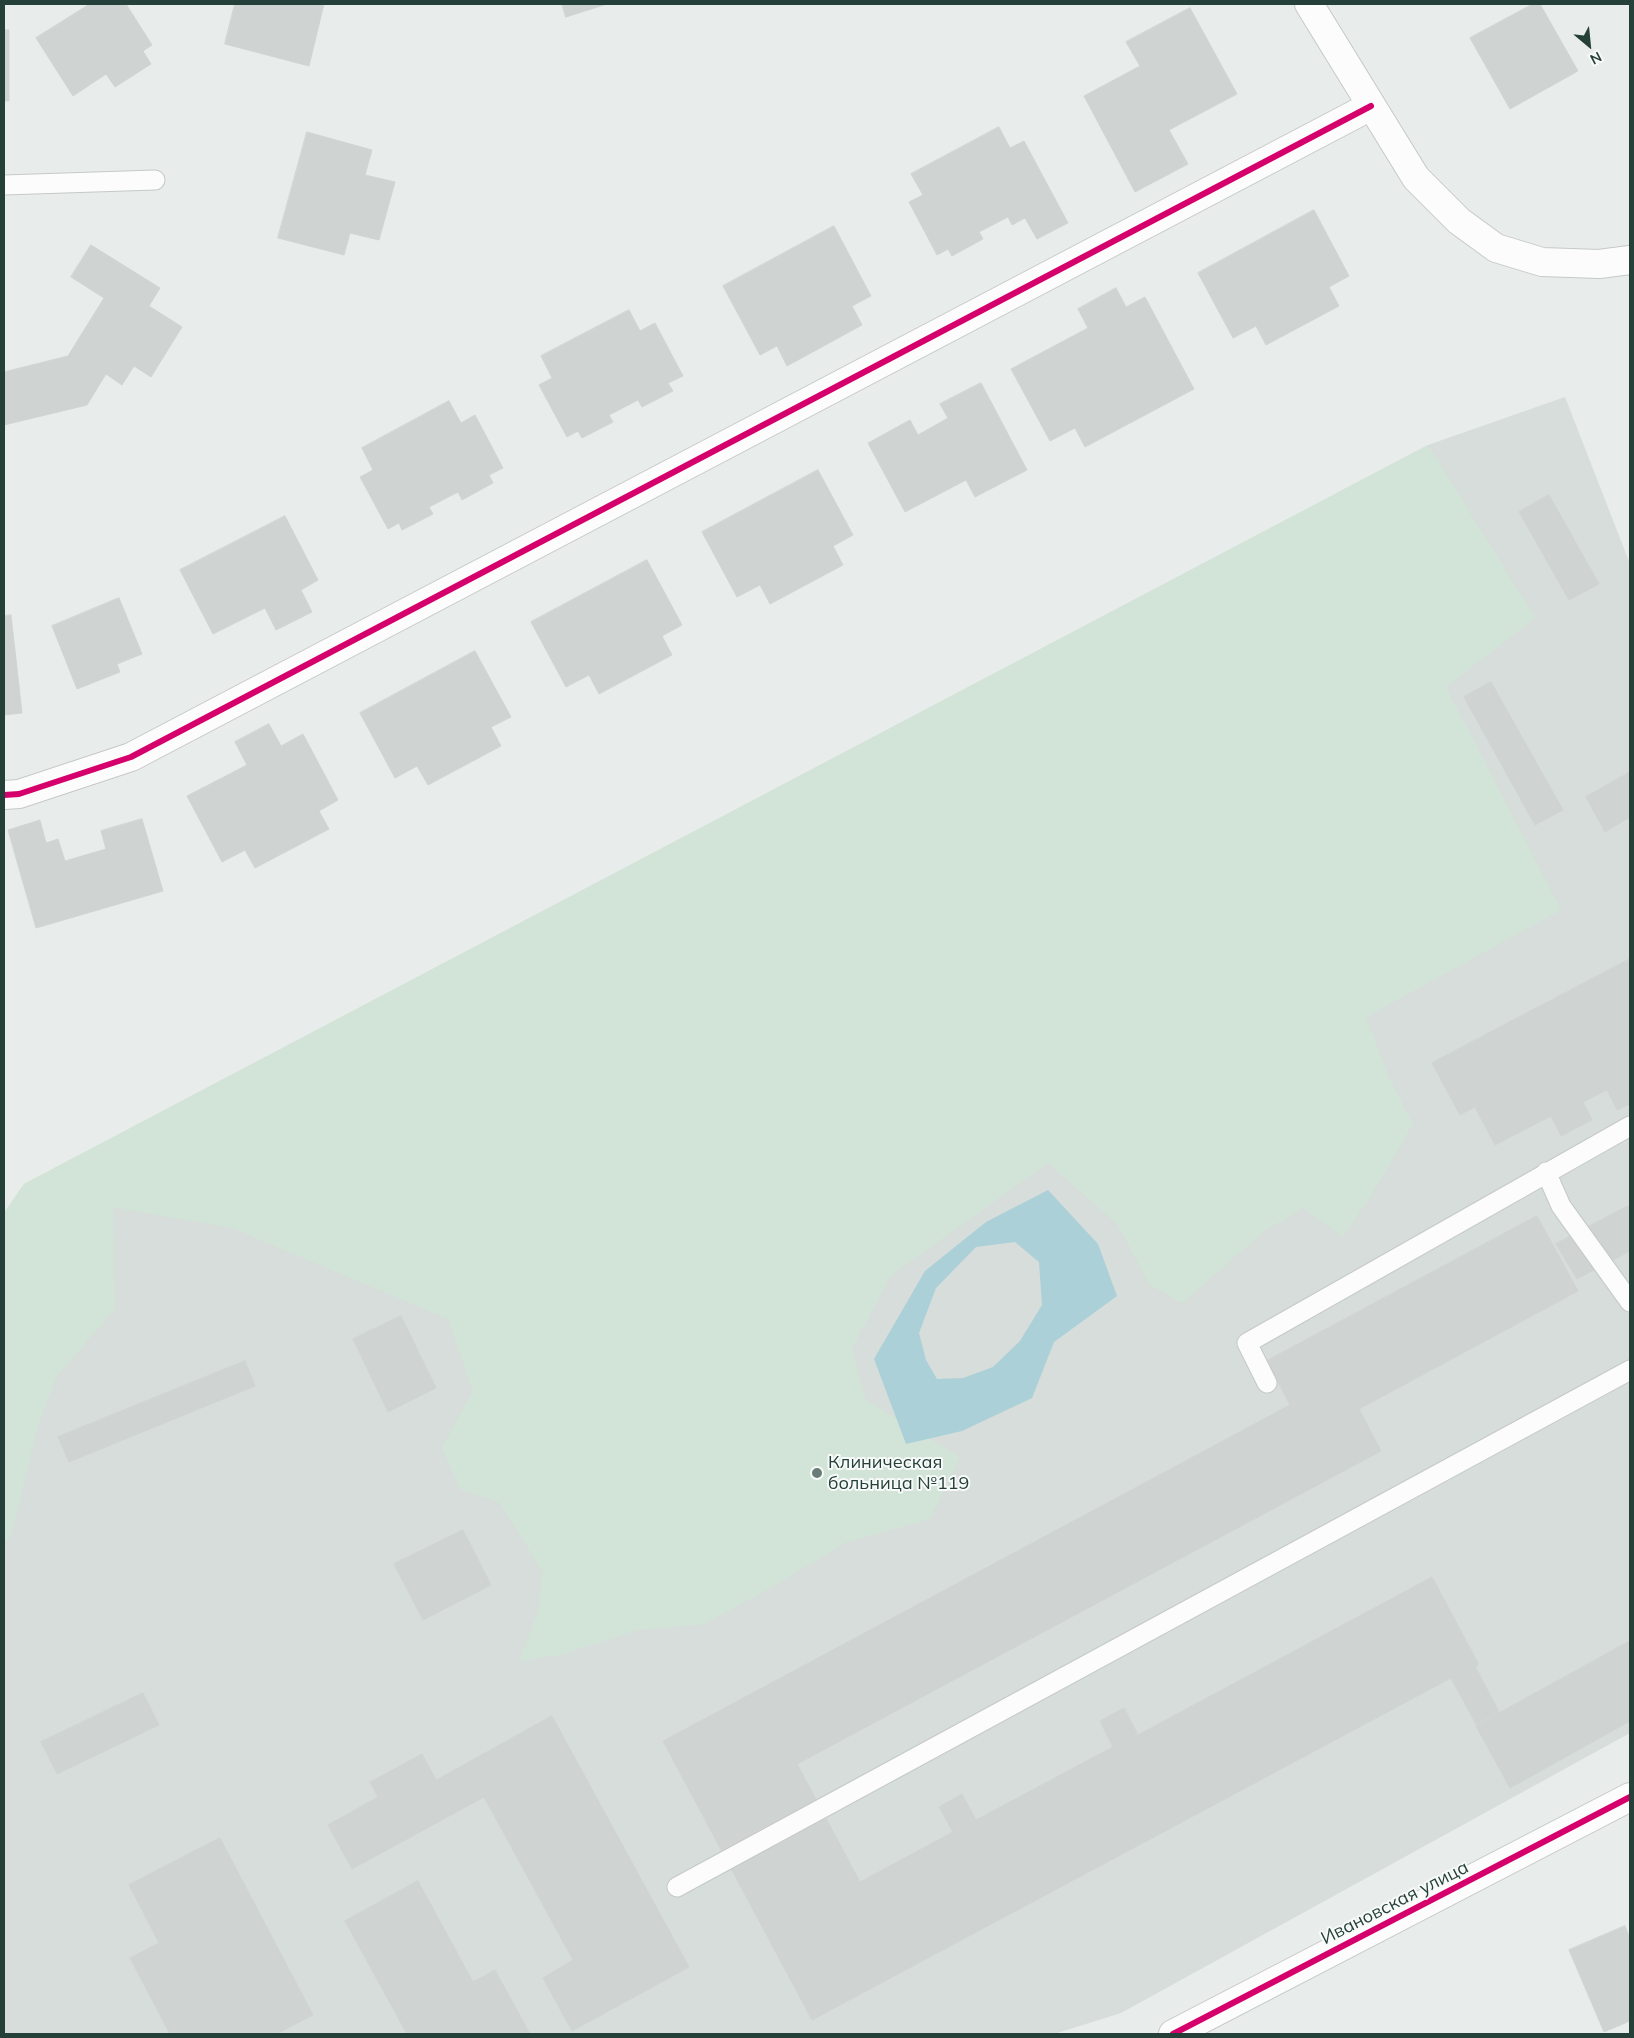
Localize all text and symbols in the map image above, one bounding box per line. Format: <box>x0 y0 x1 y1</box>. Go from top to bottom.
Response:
north arrow <box>1564 20 1614 70</box>
text: N <box>1587 48 1605 69</box>
place label: Клиническая больница №119 <box>828 1452 969 1495</box>
marker: Клиническая больница №119 <box>810 1466 824 1480</box>
street label: Ивановская улица <box>1318 1856 1472 1950</box>

